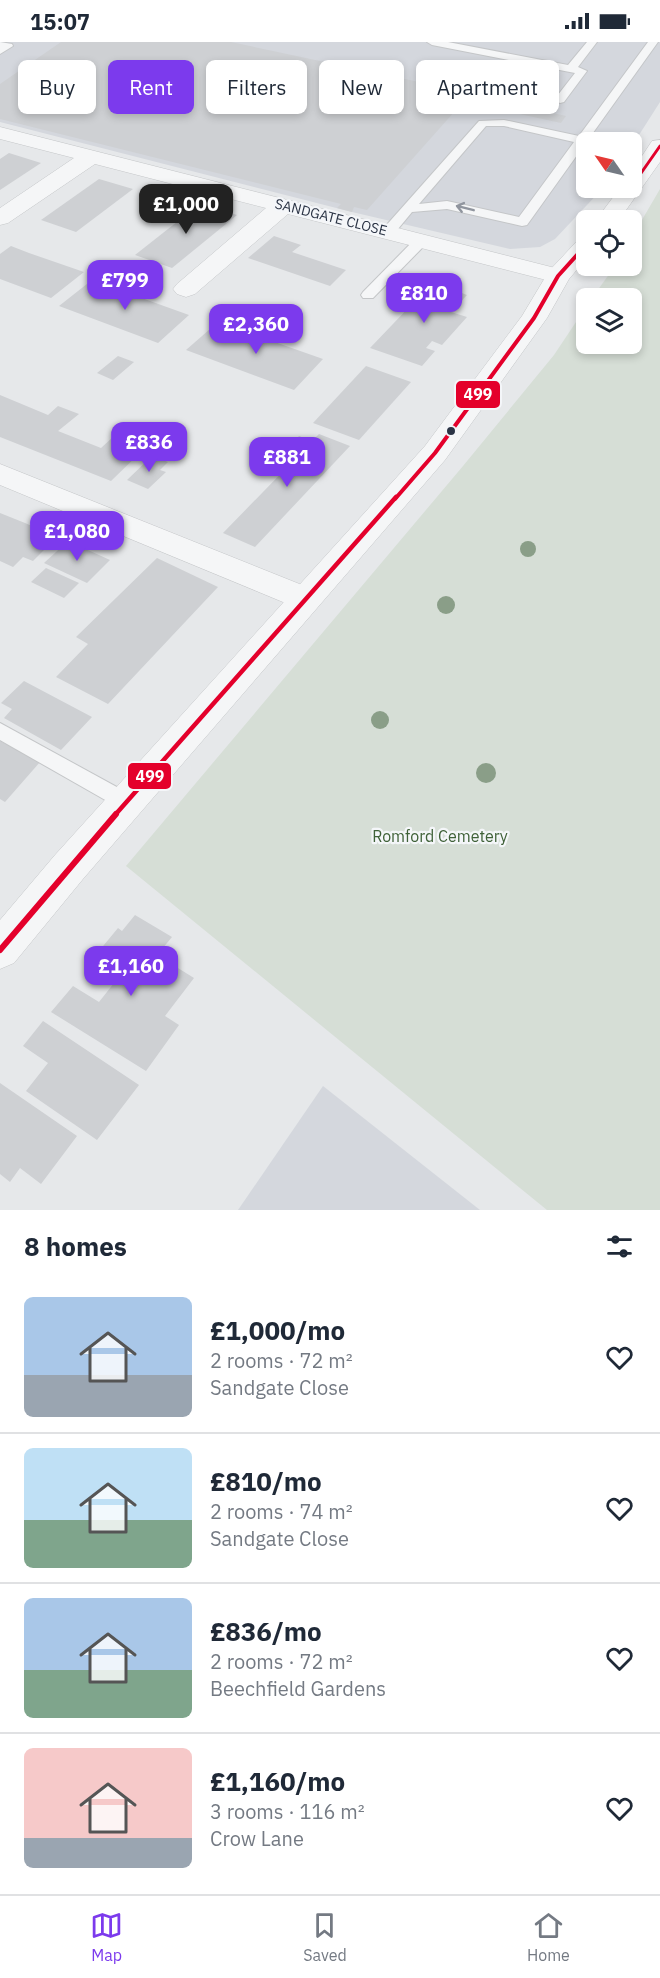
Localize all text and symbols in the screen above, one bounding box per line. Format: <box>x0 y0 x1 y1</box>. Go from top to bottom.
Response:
text: 15:07 <box>30 7 90 36</box>
chip: Buy <box>18 60 96 114</box>
chip: Rent <box>108 60 194 114</box>
chip: Filters <box>206 60 307 114</box>
chip: New <box>319 60 404 114</box>
chip: Apartment <box>416 60 559 114</box>
north arrow <box>576 132 642 198</box>
map controls <box>576 132 642 354</box>
pin: £1,000 <box>137 184 235 235</box>
text: £1,000 <box>153 190 219 217</box>
street label: SANDGATE CLOSE <box>273 194 389 240</box>
one-way arrow <box>456 202 475 214</box>
button: locate <box>576 210 642 276</box>
pin: £799 <box>89 260 161 311</box>
text: £799 <box>101 266 149 293</box>
pin: £810 <box>388 273 460 324</box>
text: £810 <box>400 279 448 306</box>
button: layers <box>576 288 642 354</box>
pin: £2,360 <box>207 304 305 355</box>
text: £2,360 <box>223 310 289 337</box>
line badge: 499 <box>455 380 501 409</box>
text: 499 <box>464 384 492 404</box>
pin: £836 <box>113 422 185 473</box>
unlabelled marker <box>445 425 457 437</box>
text: £836 <box>125 428 173 455</box>
pin: £881 <box>251 437 323 488</box>
text: £881 <box>263 443 311 470</box>
pin: £1,080 <box>28 511 126 562</box>
text: £1,080 <box>44 517 110 544</box>
line badge: 499 <box>127 762 172 790</box>
text: 499 <box>136 766 164 786</box>
park label: Romford Cemetery <box>372 826 508 846</box>
pin: £1,160 <box>82 946 180 997</box>
text: £1,160 <box>98 952 164 979</box>
text: 8 homes <box>24 1229 127 1263</box>
icon: filters <box>603 1230 636 1263</box>
text: £1,000/mo <box>210 1313 345 1347</box>
icon: home <box>72 1321 144 1393</box>
icon: heart <box>603 1341 636 1374</box>
text: 2 rooms · 72 m² <box>210 1347 353 1374</box>
text: Sandgate Close <box>210 1374 349 1401</box>
text: £810/mo <box>210 1464 322 1498</box>
icon: home <box>72 1472 144 1544</box>
icon: heart <box>603 1492 636 1525</box>
text: 2 rooms · 74 m² <box>210 1498 353 1525</box>
text: Sandgate Close <box>210 1525 349 1552</box>
text: £836/mo <box>210 1614 322 1648</box>
icon: home <box>72 1622 144 1694</box>
icon: heart <box>603 1642 636 1675</box>
text: 2 rooms · 72 m² <box>210 1648 353 1675</box>
text: Beechfield Gardens <box>210 1675 386 1702</box>
text: £1,160/mo <box>210 1764 345 1798</box>
icon: home <box>72 1772 144 1844</box>
icon: heart <box>603 1792 636 1825</box>
text: 3 rooms · 116 m² <box>210 1798 365 1825</box>
text: Crow Lane <box>210 1825 304 1852</box>
tab: Map <box>90 1909 123 1965</box>
tab: Saved <box>303 1909 347 1965</box>
tab: Home <box>527 1909 570 1965</box>

